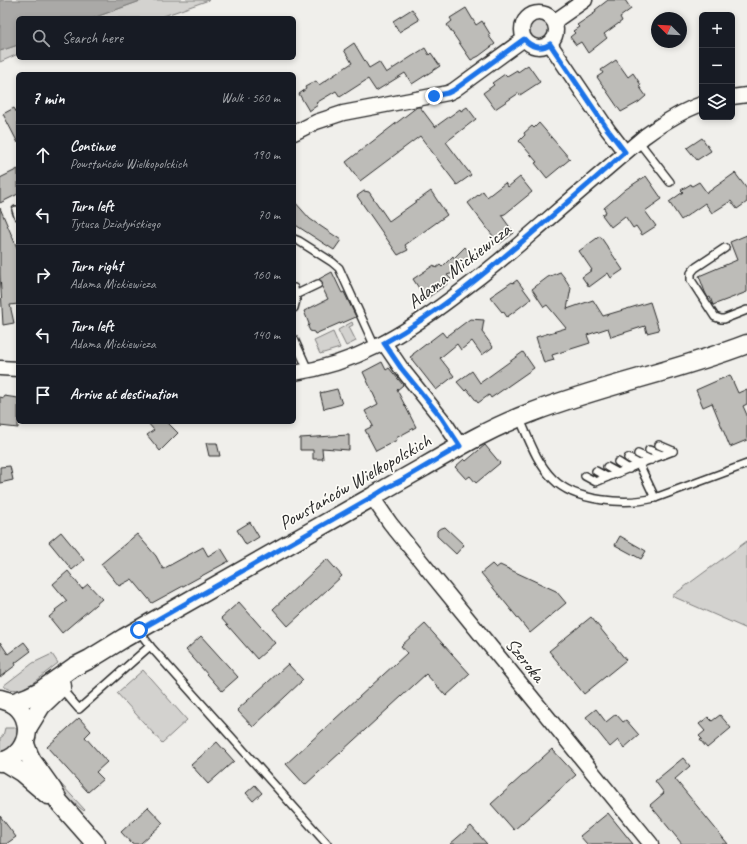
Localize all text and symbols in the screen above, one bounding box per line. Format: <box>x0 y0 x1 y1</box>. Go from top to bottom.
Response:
north arrow <box>651 12 687 48</box>
map controls <box>699 12 735 120</box>
button: + <box>699 12 735 48</box>
search box <box>16 16 296 60</box>
icon: search <box>30 27 52 49</box>
text: Search here <box>62 29 123 48</box>
button: − <box>699 48 735 84</box>
button: layers <box>699 84 735 120</box>
route end <box>425 87 443 105</box>
text: 7 min <box>32 88 65 109</box>
text: Walk · 560 m <box>221 90 280 106</box>
text: Continue <box>70 137 115 156</box>
icon: ahead <box>32 144 54 166</box>
text: 190 m <box>252 147 280 163</box>
text: Powstańców Wielkopolskich <box>70 156 187 172</box>
text: Turn left <box>70 197 113 216</box>
icon: left <box>32 204 54 226</box>
text: 70 m <box>258 207 280 223</box>
text: Tytusa Działyńskiego <box>70 216 160 232</box>
street label: Adama Mickiewicza <box>402 217 517 314</box>
text: Turn right <box>70 257 123 276</box>
icon: right <box>32 264 54 286</box>
text: 160 m <box>252 267 280 283</box>
text: Adama Mickiewicza <box>70 276 156 292</box>
text: Turn left <box>70 317 113 336</box>
icon: left <box>32 324 54 346</box>
text: 140 m <box>252 327 280 343</box>
text: Adama Mickiewicza <box>70 336 156 352</box>
icon: arrive <box>32 384 54 406</box>
text: Arrive at destination <box>70 385 177 404</box>
street label: Powstańców Wielkopolskich <box>275 429 436 535</box>
route start <box>130 621 148 639</box>
street label: Szeroka <box>500 633 551 689</box>

